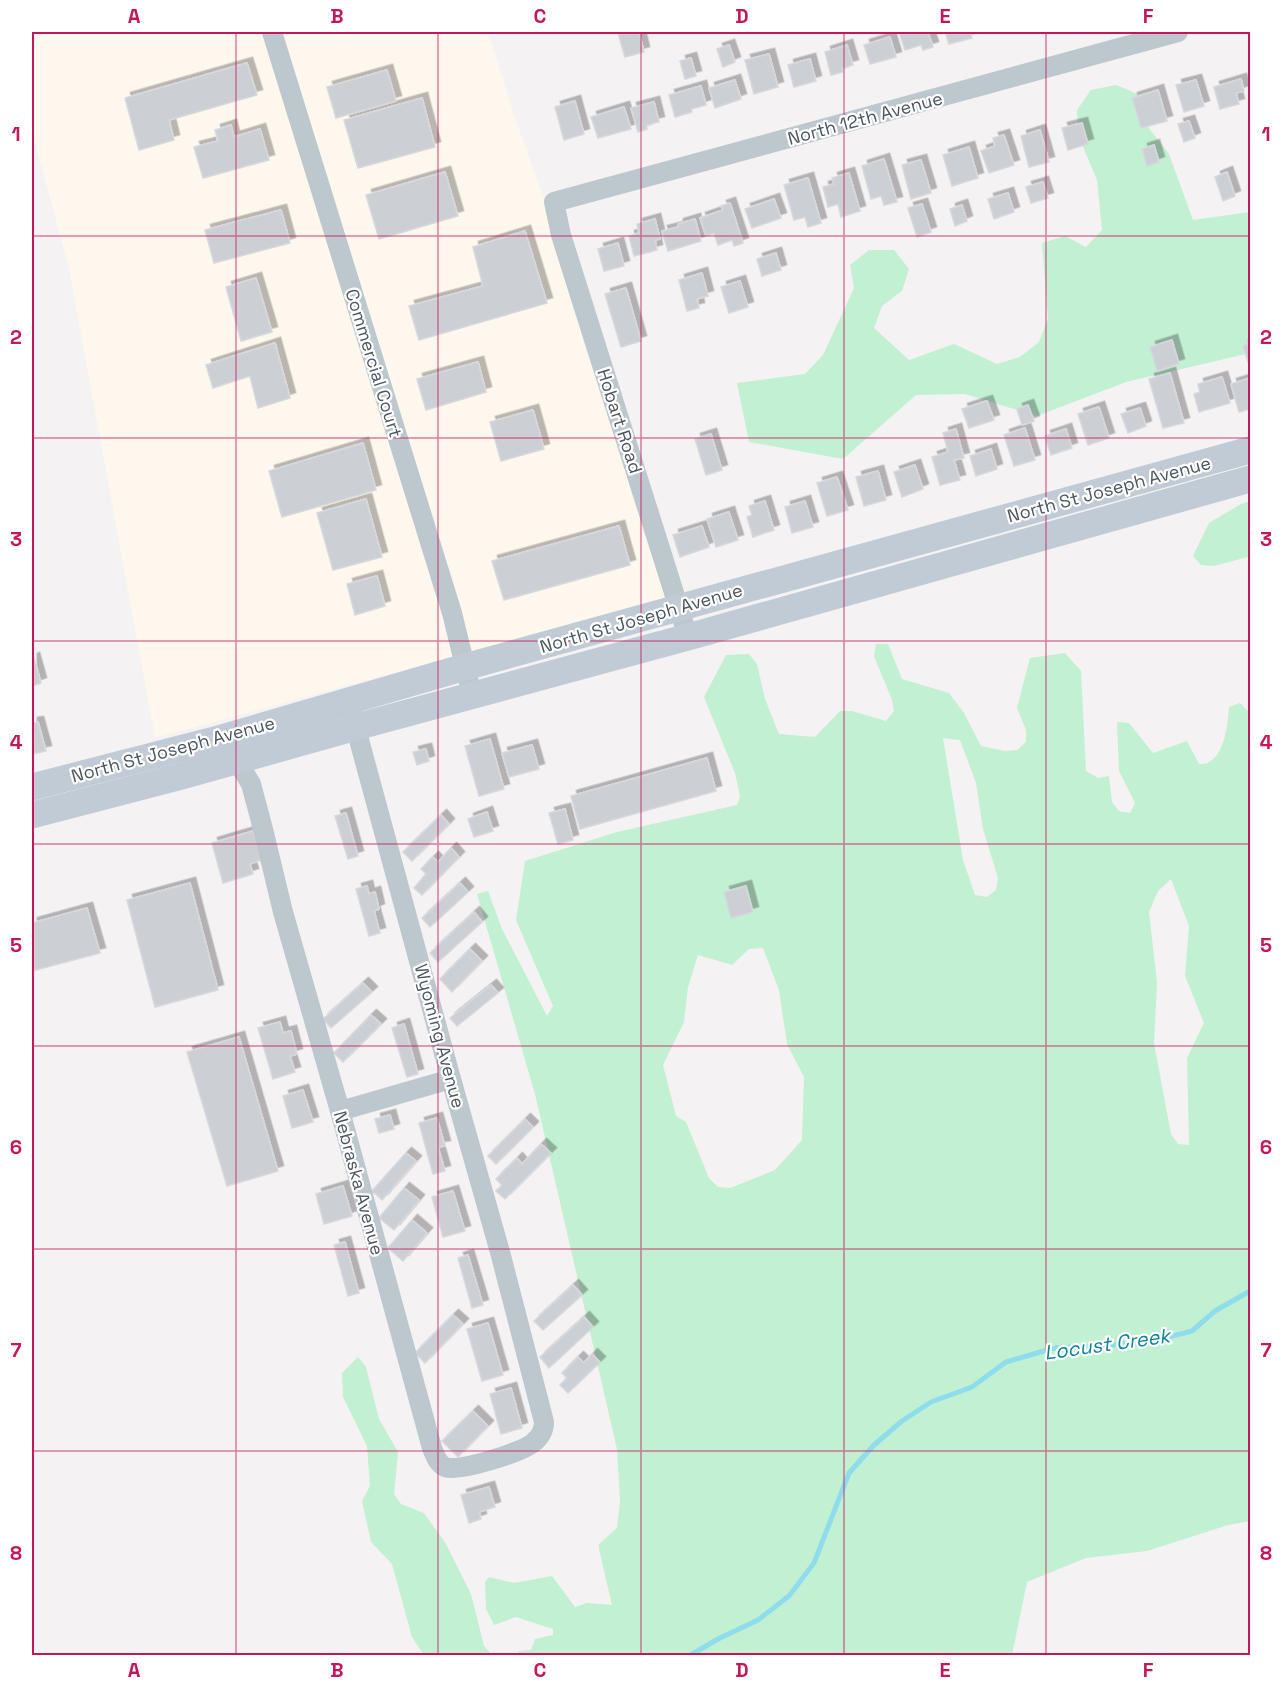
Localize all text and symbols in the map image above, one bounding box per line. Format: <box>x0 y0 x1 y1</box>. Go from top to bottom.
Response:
text: A <box>128 3 141 29</box>
text: B <box>330 3 344 29</box>
text: C <box>534 3 547 29</box>
text: D <box>735 3 749 29</box>
text: E <box>939 3 951 29</box>
text: F <box>1143 3 1154 29</box>
street label: North 12th Avenue <box>785 86 945 150</box>
text: 1 <box>11 121 21 147</box>
text: 1 <box>1261 121 1271 147</box>
street label: Commercial Court <box>340 286 408 440</box>
text: 2 <box>10 324 22 350</box>
text: 2 <box>1260 324 1272 350</box>
street label: Hobart Road <box>592 366 648 476</box>
street label: North St Joseph Avenue <box>1005 451 1213 527</box>
text: 3 <box>10 526 22 552</box>
text: 3 <box>1260 526 1272 552</box>
street label: North St Joseph Avenue <box>537 578 745 658</box>
street label: North St Joseph Avenue <box>69 711 277 787</box>
text: 4 <box>10 729 23 755</box>
text: 4 <box>1260 729 1273 755</box>
text: 5 <box>10 932 22 958</box>
text: 5 <box>1260 932 1272 958</box>
street label: Wyoming Avenue <box>410 961 470 1111</box>
street label: Nebraska Avenue <box>329 1108 389 1258</box>
text: 6 <box>10 1134 22 1160</box>
text: 6 <box>1260 1134 1272 1160</box>
water label: Locust Creek <box>1043 1322 1174 1366</box>
text: 7 <box>10 1337 22 1363</box>
text: 7 <box>1260 1337 1272 1363</box>
text: 8 <box>10 1540 22 1566</box>
text: 8 <box>1260 1540 1272 1566</box>
text: A <box>128 1657 141 1683</box>
text: B <box>330 1657 344 1683</box>
text: C <box>534 1657 547 1683</box>
text: D <box>735 1657 749 1683</box>
text: E <box>939 1657 951 1683</box>
text: F <box>1143 1657 1154 1683</box>

